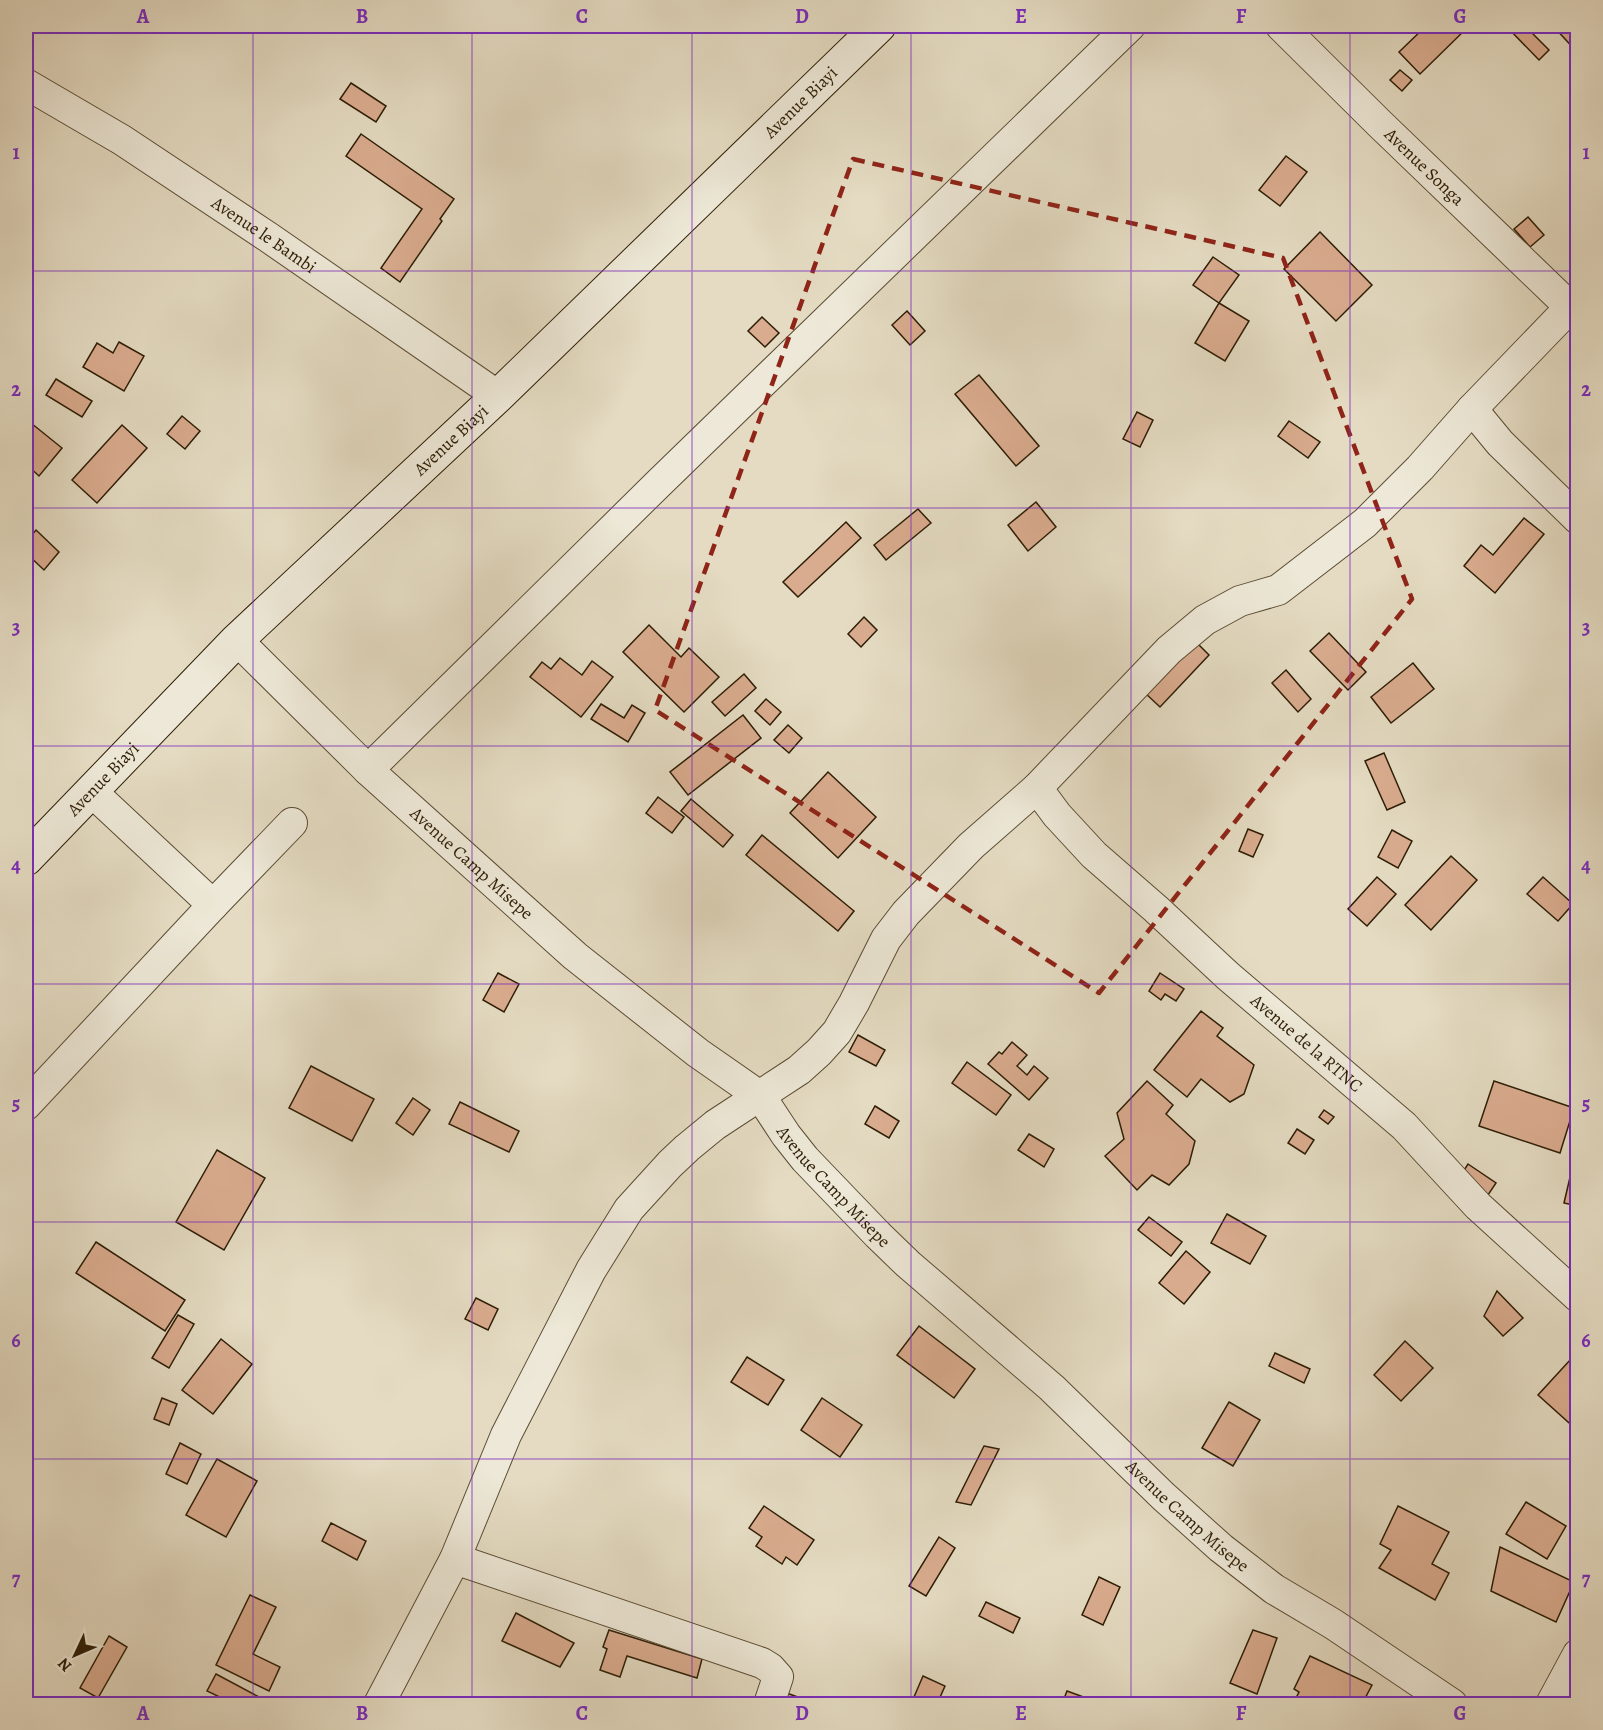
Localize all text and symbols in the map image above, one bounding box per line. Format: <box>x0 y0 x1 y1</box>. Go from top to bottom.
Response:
text: A <box>136 3 150 30</box>
text: B <box>356 3 368 30</box>
text: C <box>576 3 588 30</box>
text: D <box>795 3 809 30</box>
text: E <box>1015 3 1027 30</box>
text: F <box>1236 3 1247 30</box>
text: G <box>1453 3 1467 30</box>
street label: Avenue Biayi <box>758 61 843 144</box>
street label: Avenue Songa <box>1379 122 1470 211</box>
text: 1 <box>12 139 20 166</box>
text: 1 <box>1582 139 1590 166</box>
street label: Avenue le Bambi <box>206 190 321 279</box>
text: 2 <box>11 376 21 403</box>
text: 2 <box>1581 376 1591 403</box>
street label: Avenue Biayi <box>408 399 494 482</box>
text: 3 <box>12 614 20 641</box>
text: 3 <box>1582 614 1590 641</box>
street label: Avenue Biayi <box>61 737 144 822</box>
street label: Avenue Camp Misepe <box>404 801 539 925</box>
text: 4 <box>11 852 21 879</box>
text: 4 <box>1581 852 1591 879</box>
street label: Avenue de la RTNC <box>1245 988 1368 1098</box>
text: 5 <box>12 1090 20 1117</box>
text: 5 <box>1582 1090 1590 1117</box>
street label: Avenue Camp Misepe <box>771 1120 896 1253</box>
text: 6 <box>11 1327 21 1354</box>
text: 6 <box>1581 1327 1591 1354</box>
street label: Avenue Camp Misepe <box>1120 1454 1254 1578</box>
text: 7 <box>12 1565 21 1592</box>
text: 7 <box>1582 1565 1591 1592</box>
north arrow <box>45 1625 105 1685</box>
text: N <box>53 1653 77 1677</box>
text: A <box>136 1700 150 1727</box>
text: B <box>356 1700 368 1727</box>
text: C <box>576 1700 588 1727</box>
text: D <box>795 1700 809 1727</box>
text: E <box>1015 1700 1027 1727</box>
text: F <box>1236 1700 1247 1727</box>
text: G <box>1453 1700 1467 1727</box>

